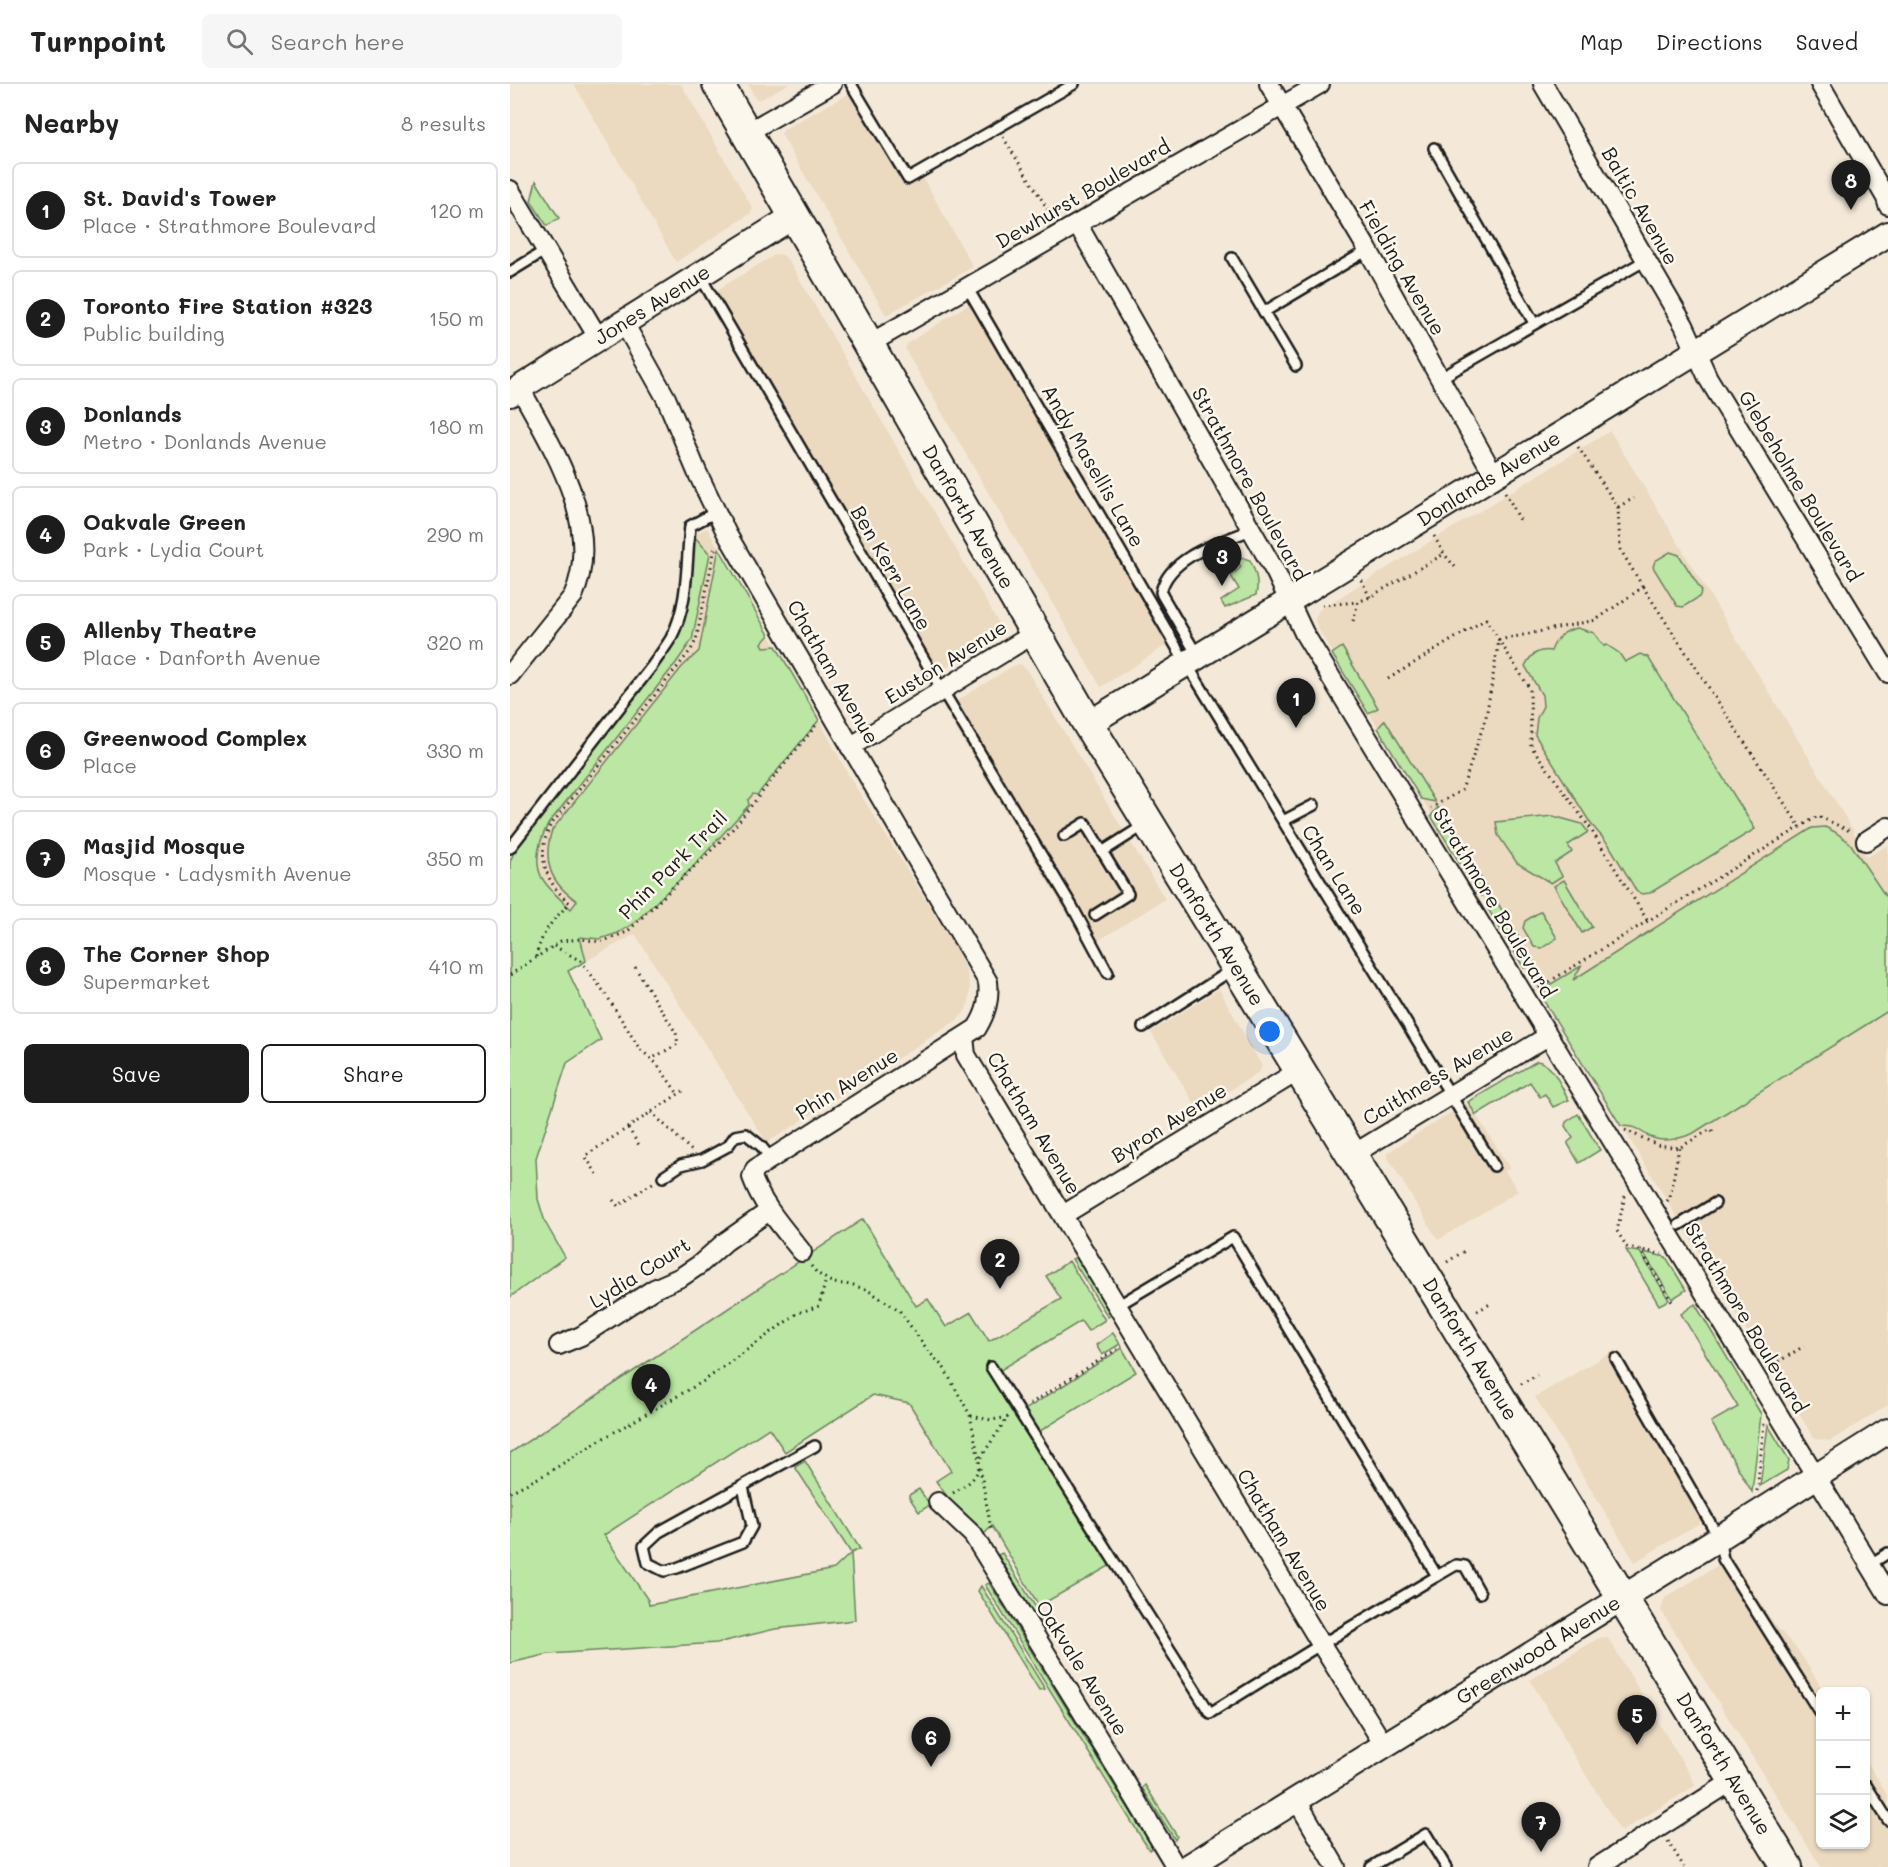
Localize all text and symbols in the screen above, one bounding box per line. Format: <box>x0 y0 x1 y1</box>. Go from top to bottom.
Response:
search box <box>202 14 622 68</box>
text: Turnpoint <box>30 23 166 59</box>
icon: search <box>223 25 256 58</box>
text: Search here <box>271 27 405 56</box>
text: Map <box>1580 28 1623 55</box>
text: Directions <box>1656 28 1763 55</box>
text: Saved <box>1796 28 1858 55</box>
text: Nearby <box>24 106 119 140</box>
text: 8 results <box>401 110 486 136</box>
street label: Dewhurst Boulevard <box>991 133 1174 254</box>
street label: Baltic Avenue <box>1597 142 1685 269</box>
pin: 8 <box>1832 160 1870 210</box>
text: St. David's Tower <box>83 183 277 212</box>
street label: Fielding Avenue <box>1354 195 1452 340</box>
text: 1 <box>41 197 50 223</box>
text: 120 m <box>429 197 484 223</box>
text: Place · Strathmore Boulevard <box>83 212 376 238</box>
street label: Jones Avenue <box>589 258 715 350</box>
text: Toronto Fire Station #323 <box>83 291 372 320</box>
text: 2 <box>40 305 51 331</box>
text: 150 m <box>429 305 484 331</box>
text: Public building <box>83 320 225 346</box>
street label: Andy Masellis Lane <box>1037 379 1151 552</box>
street label: Strathmore Boulevard <box>1187 382 1315 585</box>
street label: Glebeholme Boulevard <box>1733 385 1868 586</box>
text: Donlands <box>83 399 182 428</box>
text: 3 <box>40 413 52 439</box>
text: 180 m <box>428 413 484 439</box>
street label: Donlands Avenue <box>1412 424 1565 531</box>
text: Metro · Donlands Avenue <box>83 428 327 454</box>
street label: Danforth Avenue <box>917 439 1021 593</box>
street label: Ben Kerr Lane <box>846 500 938 635</box>
text: Oakvale Green <box>83 507 246 536</box>
text: 4 <box>39 521 52 547</box>
text: 290 m <box>426 521 484 547</box>
text: Park · Lydia Court <box>83 536 264 562</box>
pin: 3 <box>1202 536 1242 586</box>
street label: Chatham Avenue <box>782 595 886 748</box>
street label: Euston Avenue <box>879 613 1011 709</box>
text: Allenby Theatre <box>83 615 257 644</box>
text: 5 <box>40 629 51 655</box>
text: 320 m <box>426 629 484 655</box>
text: Place · Danforth Avenue <box>83 644 321 670</box>
pin: 1 <box>1276 678 1316 728</box>
text: Greenwood Complex <box>83 723 307 752</box>
text: 6 <box>39 737 52 763</box>
text: 330 m <box>426 737 484 763</box>
text: Place <box>83 752 137 778</box>
street label: Strathmore Boulevard <box>1428 803 1562 1002</box>
street label: Phin Park Trail <box>612 804 732 924</box>
street label: Chan Lane <box>1297 819 1373 920</box>
text: Masjid Mosque <box>83 831 245 860</box>
text: 7 <box>40 845 51 871</box>
text: 350 m <box>426 845 484 871</box>
street label: Danforth Avenue <box>1164 858 1271 1010</box>
text: Mosque · Ladysmith Avenue <box>83 860 352 886</box>
text: The Corner Shop <box>83 939 270 968</box>
text: 8 <box>39 953 52 979</box>
text: 410 m <box>429 953 484 979</box>
text: Supermarket <box>83 968 210 994</box>
your location <box>1255 1017 1284 1046</box>
street label: Caithness Avenue <box>1357 1020 1518 1130</box>
street label: Phin Avenue <box>790 1041 903 1125</box>
button: Save <box>24 1044 249 1103</box>
button: Share <box>261 1044 486 1103</box>
street label: Chatham Avenue <box>982 1046 1088 1199</box>
street label: Byron Avenue <box>1106 1076 1231 1168</box>
street label: Strathmore Boulevard <box>1680 1218 1814 1417</box>
street label: Lydia Court <box>584 1231 695 1314</box>
pin: 2 <box>980 1240 1020 1289</box>
street label: Danforth Avenue <box>1418 1272 1525 1425</box>
pin: 4 <box>632 1364 670 1414</box>
street label: Chatham Avenue <box>1232 1463 1338 1616</box>
street label: Greenwood Avenue <box>1451 1588 1625 1710</box>
street label: Oakvale Avenue <box>1031 1595 1135 1740</box>
street label: Danforth Avenue <box>1671 1687 1778 1839</box>
map controls <box>1816 1687 1870 1849</box>
button: + <box>1816 1687 1870 1741</box>
pin: 5 <box>1618 1696 1656 1745</box>
pin: 6 <box>912 1718 950 1767</box>
button: − <box>1816 1741 1870 1795</box>
button: layers <box>1816 1795 1870 1849</box>
pin: 7 <box>1522 1802 1560 1852</box>

